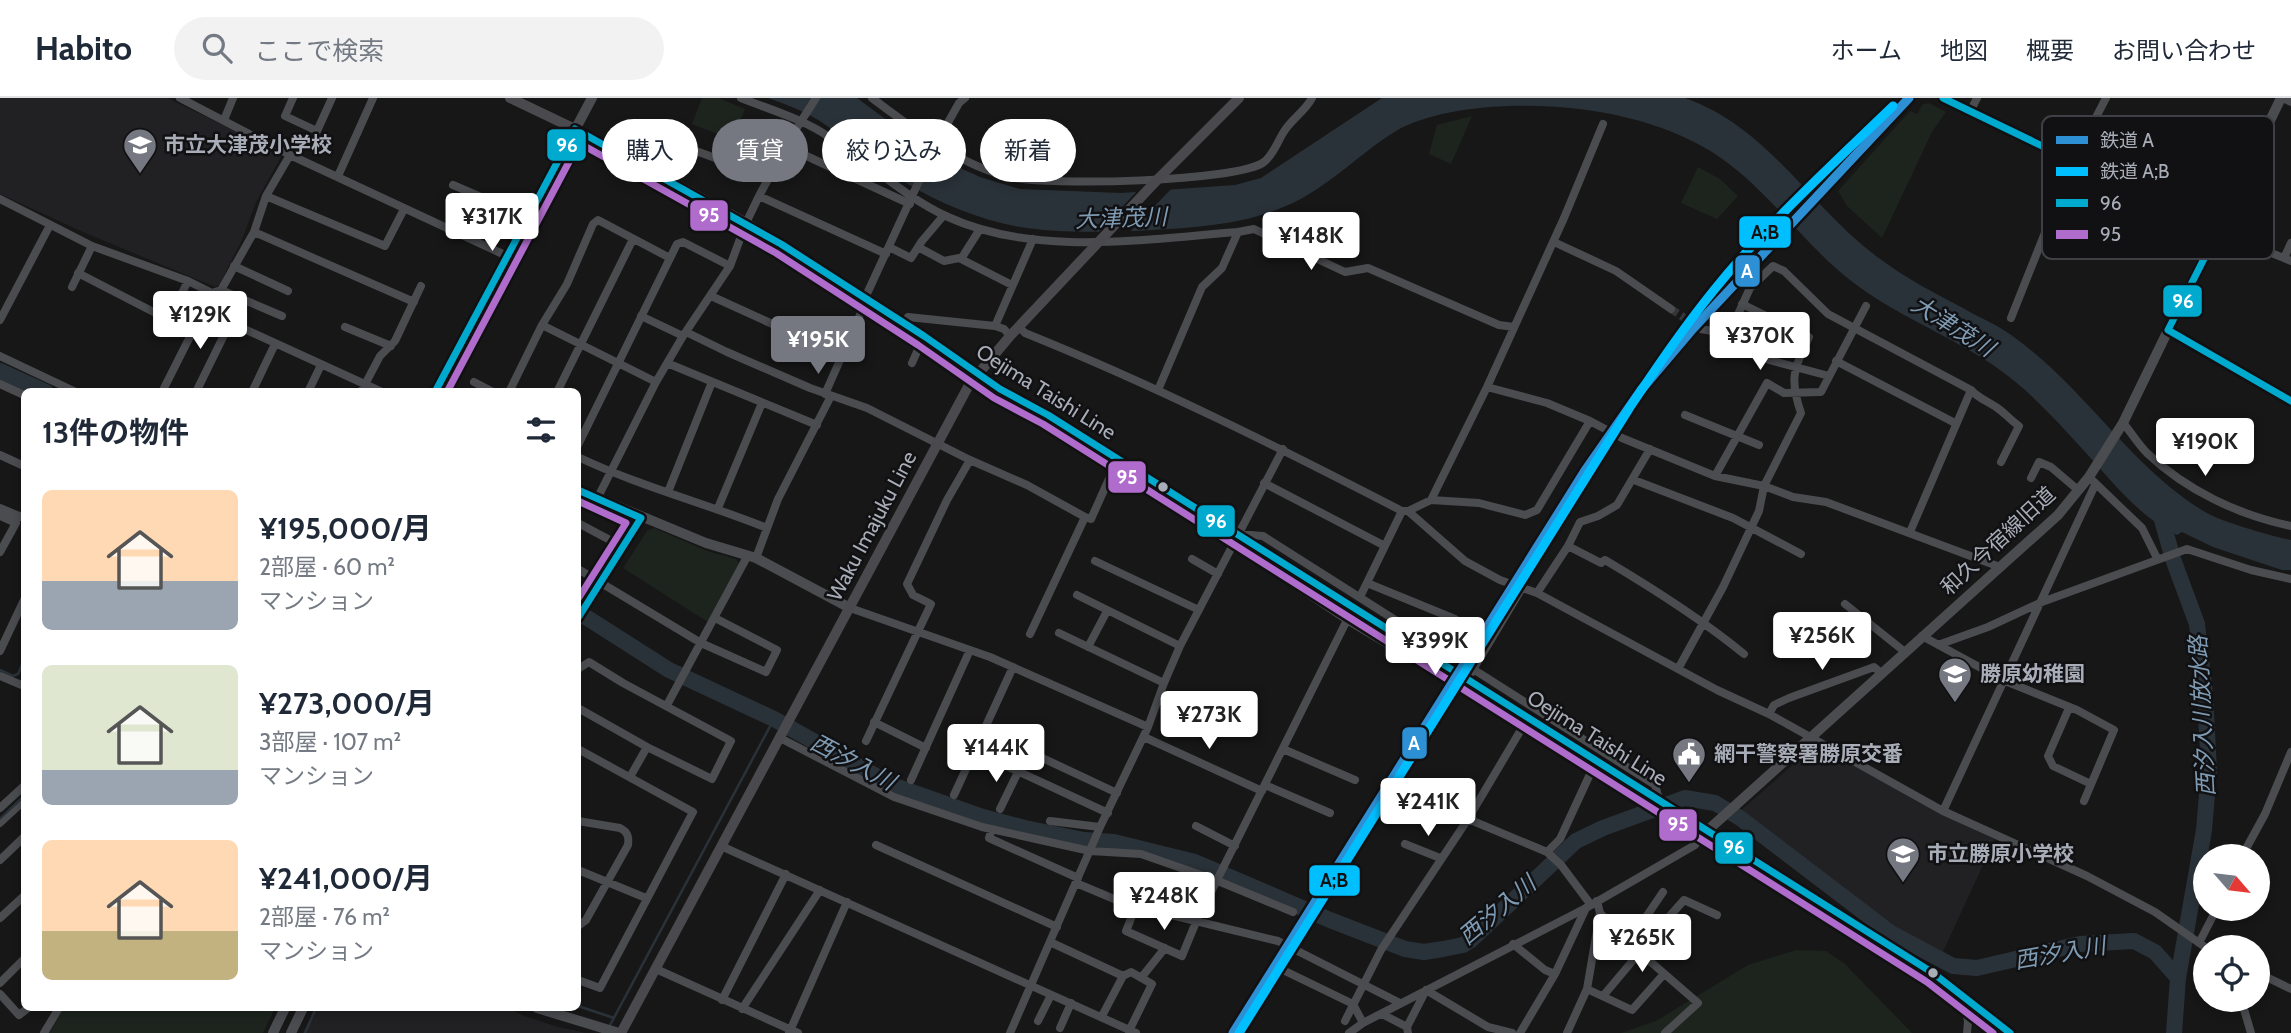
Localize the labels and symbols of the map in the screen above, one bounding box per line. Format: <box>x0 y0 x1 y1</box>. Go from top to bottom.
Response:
legend <box>2042 116 2274 259</box>
school or university icon: 市立大津茂小学校 <box>121 126 159 175</box>
line badge: 96 <box>546 128 587 162</box>
text: 鉄道 A <box>2100 129 2154 152</box>
place label: 市立大津茂小学校 <box>164 132 332 157</box>
text: 96 <box>556 134 578 157</box>
text: 鉄道 A;B <box>2100 160 2169 183</box>
text: 96 <box>2100 192 2122 215</box>
pin: ¥317K <box>443 194 541 253</box>
line badge: 95 <box>689 199 729 232</box>
water label: 大津茂川 <box>1075 202 1170 234</box>
text: 95 <box>699 204 719 227</box>
pin: ¥148K <box>1262 212 1360 272</box>
line badge: A;B <box>1738 215 1792 249</box>
text: A;B <box>1751 221 1779 244</box>
text: 95 <box>2100 223 2121 246</box>
line badge: A <box>1734 254 1761 288</box>
text: A <box>1741 260 1753 283</box>
line badge: 96 <box>2162 284 2203 318</box>
water label: 大津茂川 <box>1907 290 2002 364</box>
text: 96 <box>2172 290 2194 313</box>
pin: ¥129K <box>151 292 249 351</box>
pin: ¥370K <box>1711 313 1809 372</box>
pin: ¥195K <box>769 316 867 376</box>
street label: Oejima Taishi Line <box>971 339 1121 446</box>
pin: ¥190K <box>2156 418 2254 478</box>
street label: Waku Imajuku Line <box>822 446 923 605</box>
line badge: 95 <box>1107 460 1147 494</box>
text: 95 <box>1117 466 1137 489</box>
unlabelled marker <box>1156 480 1170 494</box>
street label: 和久今宿線旧道 <box>1935 481 2060 600</box>
line badge: 96 <box>1196 504 1236 538</box>
text: 96 <box>1205 510 1227 533</box>
pin: ¥256K <box>1773 612 1871 672</box>
pin: ¥399K <box>1386 618 1484 677</box>
water label: 西汐入川放水路 <box>2184 633 2220 797</box>
school or university icon: 勝原幼稚園 <box>1936 655 1974 704</box>
place label: 勝原幼稚園 <box>1980 661 2085 686</box>
street label: Oejima Taishi Line <box>1522 685 1672 792</box>
pin: ¥273K <box>1160 692 1258 751</box>
pin: ¥144K <box>947 724 1045 784</box>
line badge: A <box>1401 726 1428 760</box>
water label: 西汐入川 <box>806 728 903 797</box>
text: A <box>1408 732 1420 755</box>
public building icon: 網干警察署勝原交番 <box>1670 735 1708 784</box>
place label: 網干警察署勝原交番 <box>1714 741 1903 766</box>
pin: ¥241K <box>1379 778 1477 838</box>
line badge: 95 <box>1658 808 1698 842</box>
text: 95 <box>1668 813 1688 836</box>
line badge: 96 <box>1714 831 1754 865</box>
school or university icon: 市立勝原小学校 <box>1884 835 1922 884</box>
text: 96 <box>1723 836 1745 859</box>
place label: 市立勝原小学校 <box>1927 841 2074 866</box>
north arrow <box>2193 844 2270 920</box>
line badge: A;B <box>1308 864 1361 897</box>
water label: 西汐入川 <box>1453 868 1544 950</box>
text: A;B <box>1320 869 1348 892</box>
pin: ¥248K <box>1115 872 1213 932</box>
pin: ¥265K <box>1593 914 1691 974</box>
water label: 西汐入川 <box>2012 931 2111 975</box>
unlabelled marker <box>1926 966 1940 980</box>

